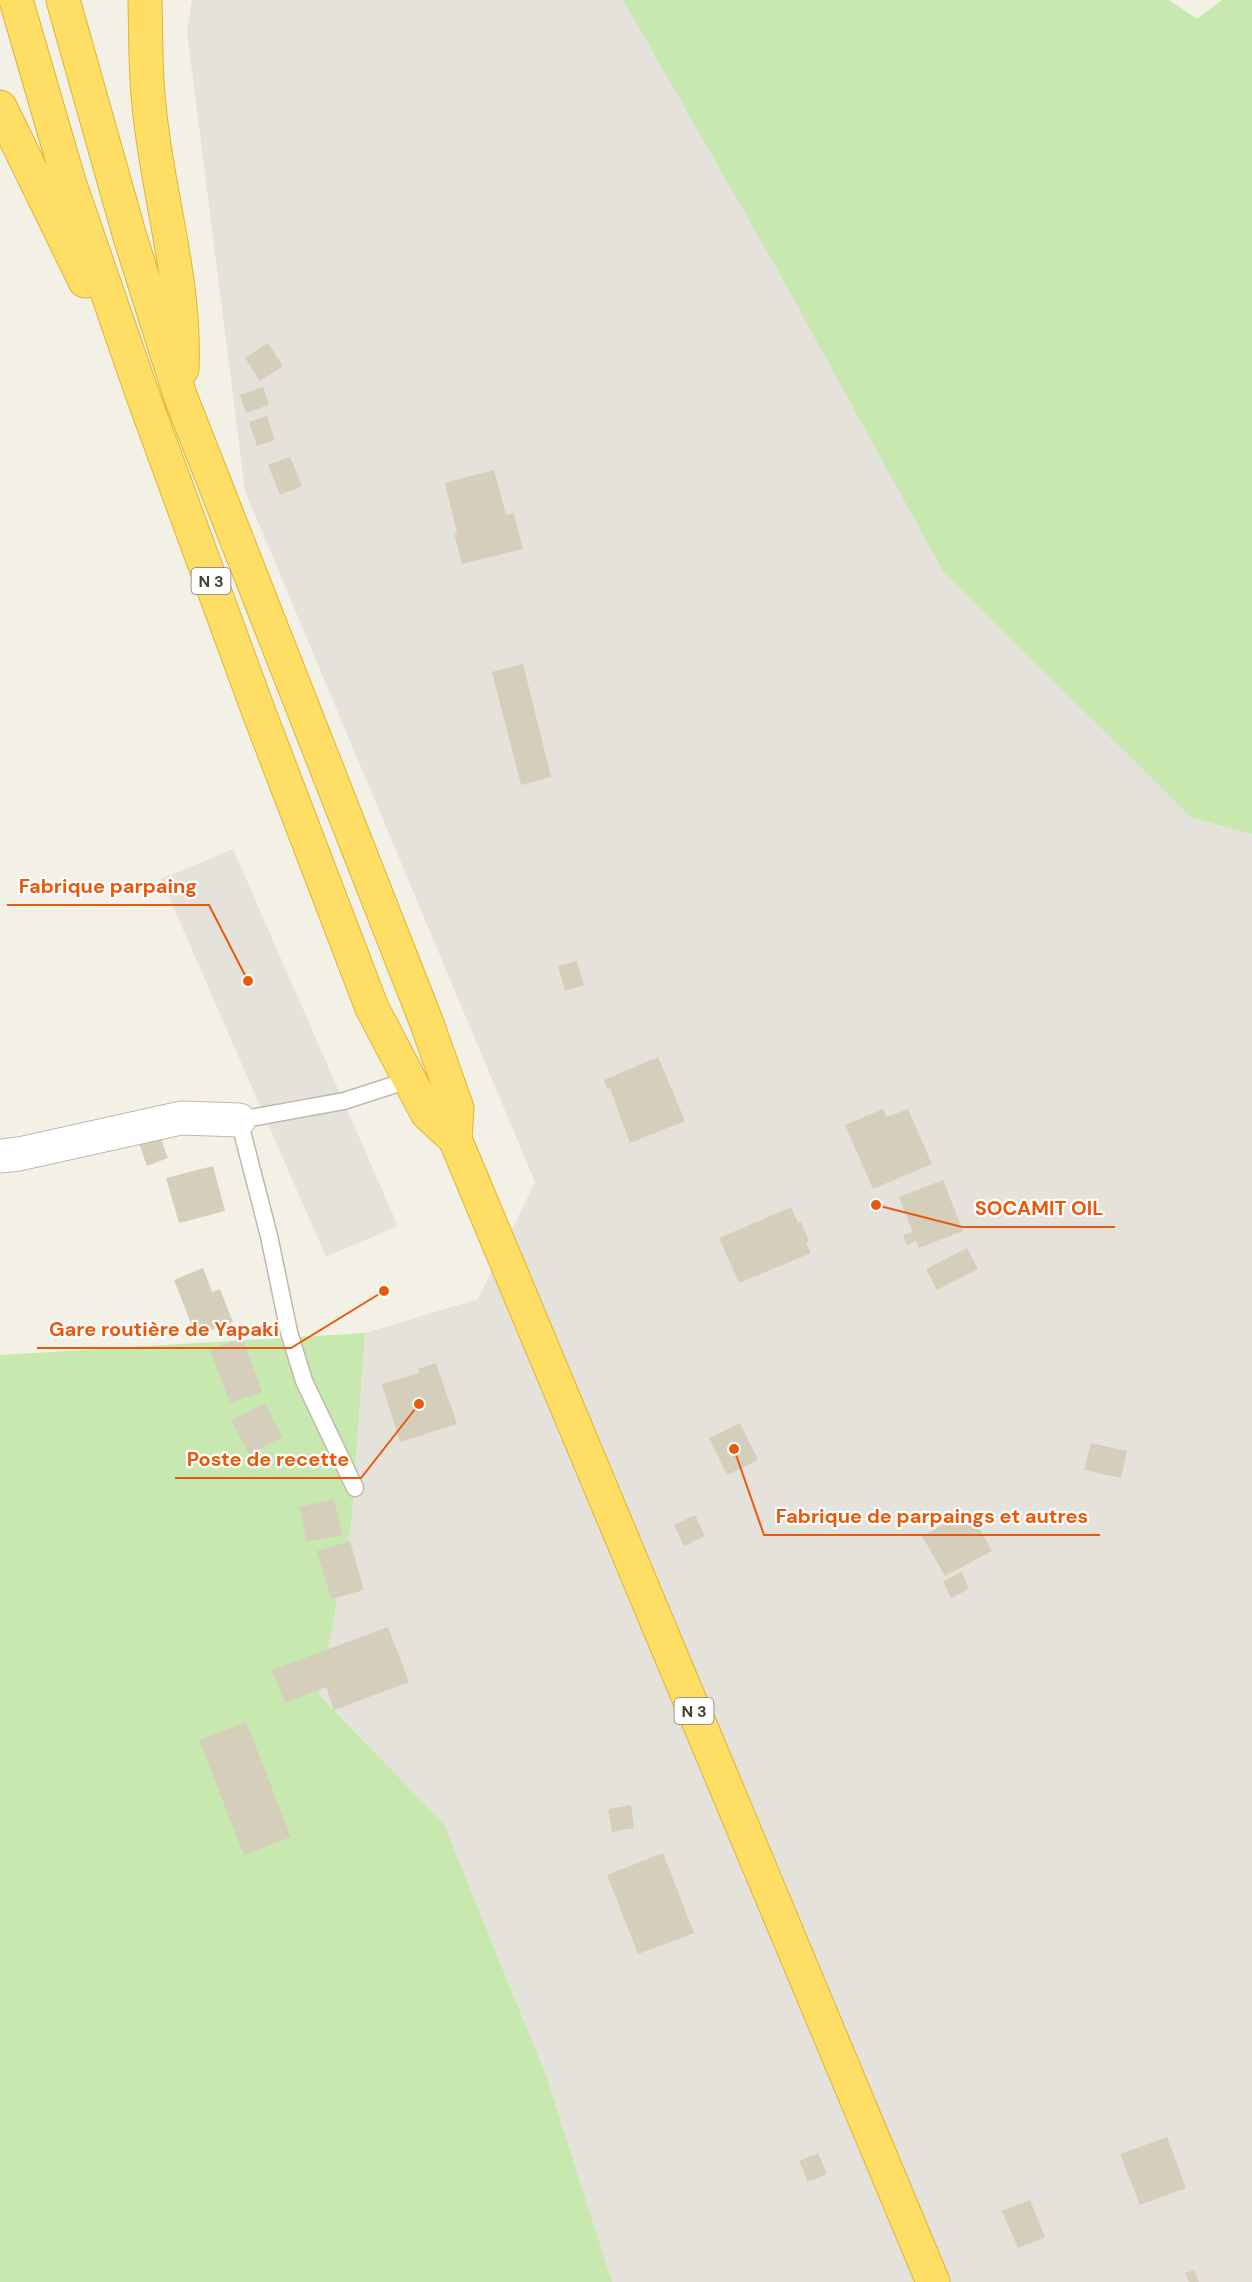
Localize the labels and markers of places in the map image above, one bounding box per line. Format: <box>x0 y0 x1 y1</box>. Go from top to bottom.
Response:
callout: Fabrique parpaing <box>7 867 209 905</box>
callout: SOCAMIT OIL <box>962 1189 1115 1227</box>
callout: Gare routière de Yapaki <box>37 1310 291 1348</box>
callout: Poste de recette <box>175 1440 361 1478</box>
callout: Fabrique de parpaings et autres <box>764 1497 1100 1535</box>

